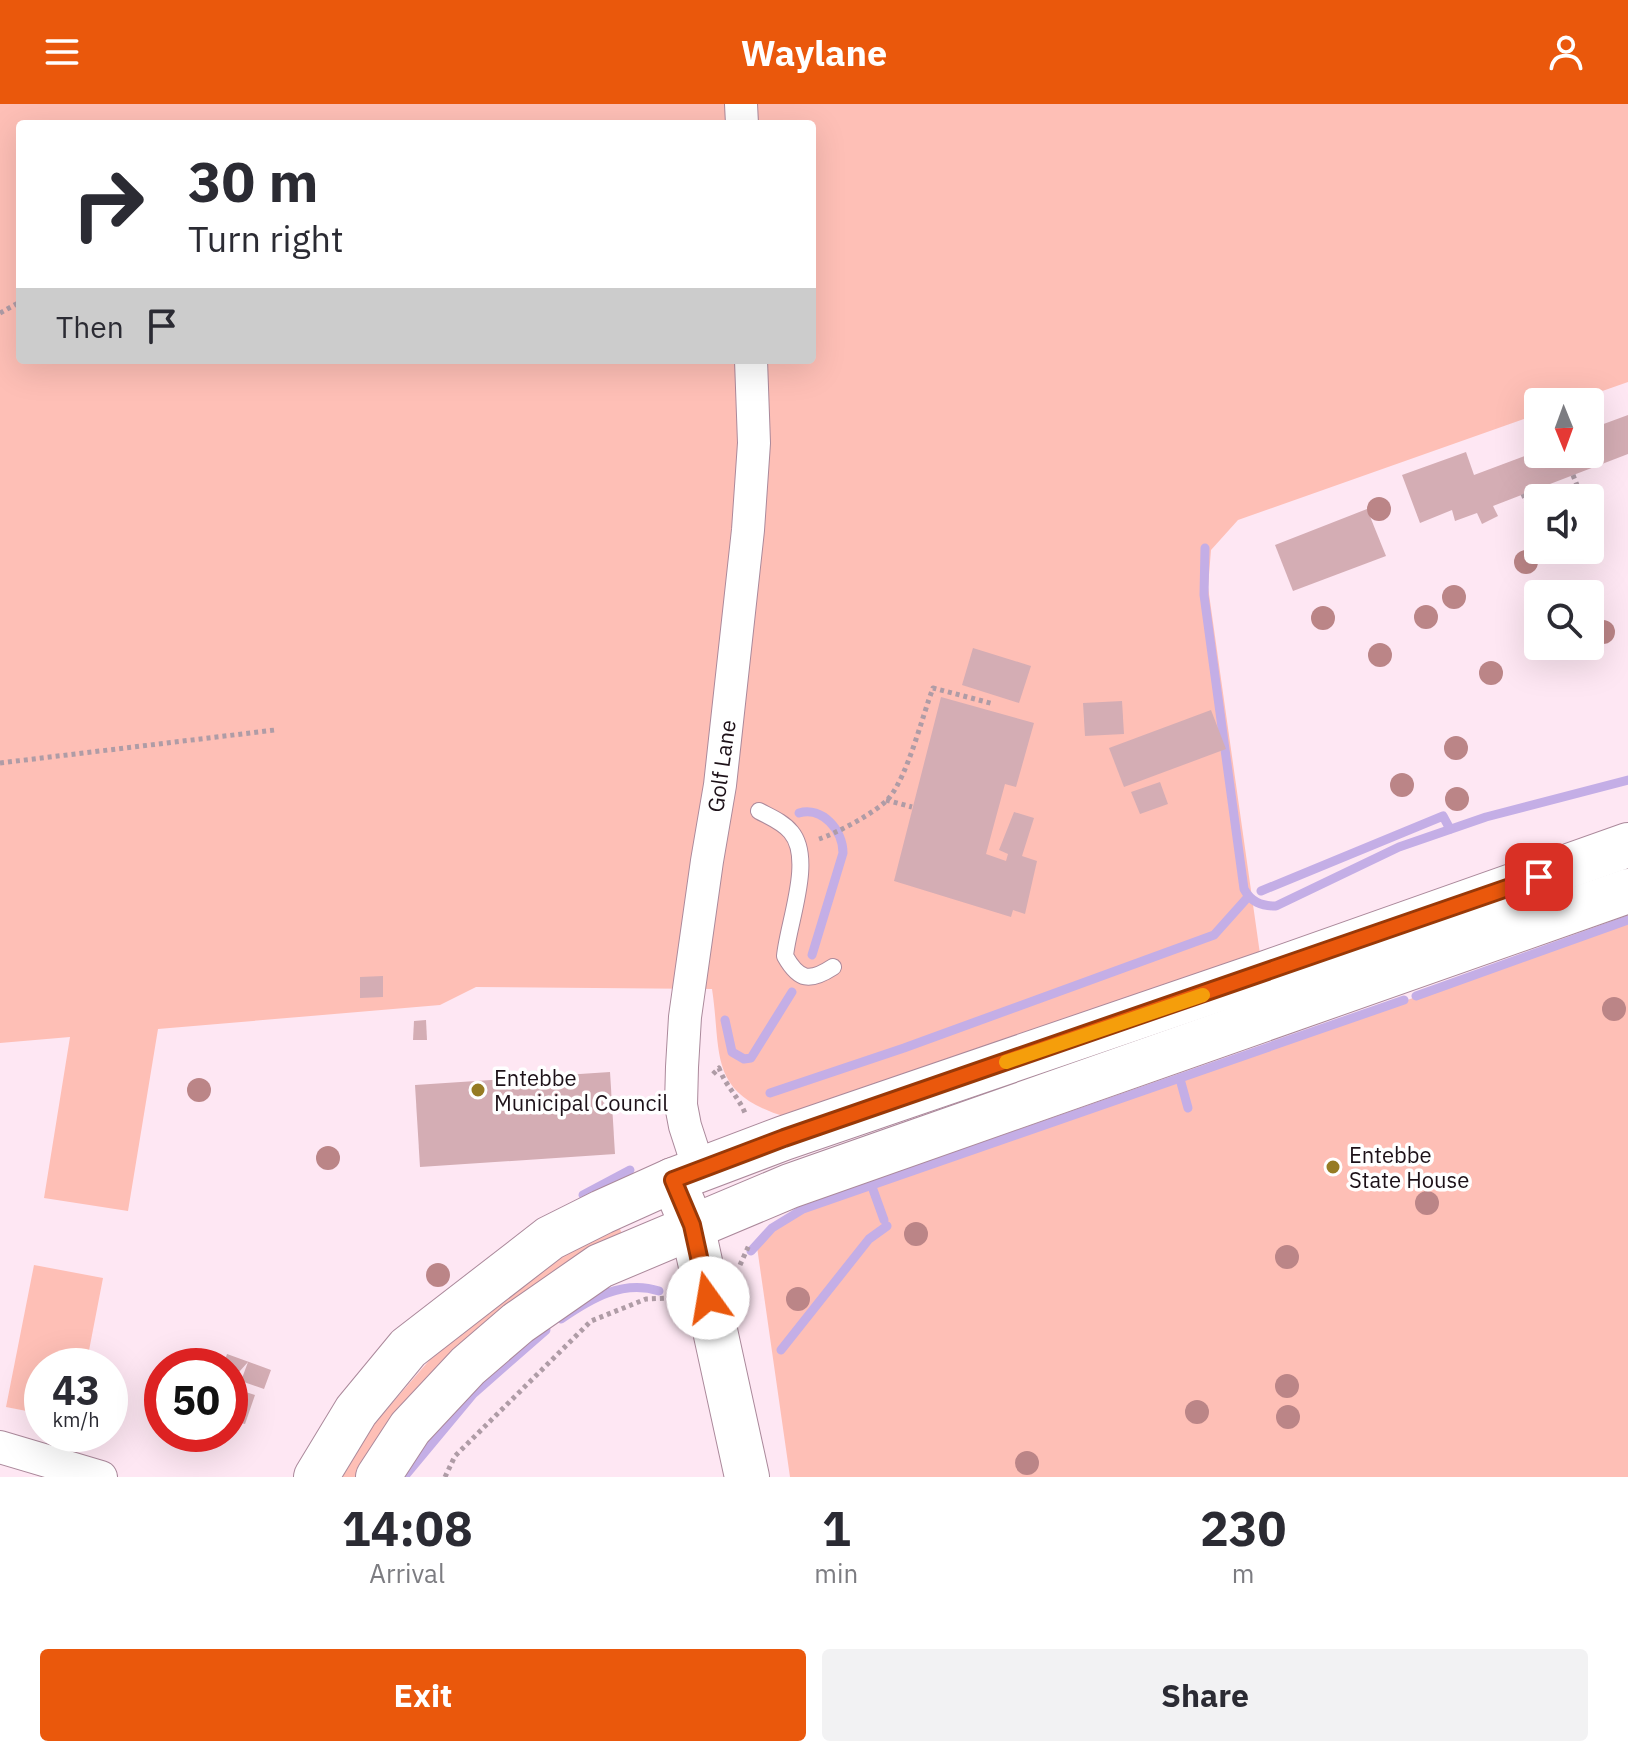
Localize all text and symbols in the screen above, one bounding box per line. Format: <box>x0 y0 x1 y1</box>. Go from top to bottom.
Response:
text: Waylane <box>741 29 887 76</box>
icon: menu <box>40 30 84 74</box>
icon: person <box>1544 30 1588 74</box>
text: 30 m <box>188 145 318 217</box>
icon: right <box>56 152 160 256</box>
text: Turn right <box>188 215 344 262</box>
icon: arrive <box>140 304 184 348</box>
text: Then <box>56 307 124 346</box>
north arrow <box>1524 388 1604 468</box>
map controls <box>1524 388 1604 660</box>
button: sound <box>1524 484 1604 564</box>
button: search <box>1524 580 1604 660</box>
street label: Golf Lane <box>700 718 742 814</box>
pin <box>1505 843 1573 911</box>
icon: arrive <box>1517 855 1561 899</box>
place label: Entebbe Municipal Council <box>494 1063 668 1117</box>
marker: Entebbe Municipal Council <box>469 1081 487 1099</box>
place label: Entebbe State House <box>1349 1140 1469 1194</box>
marker: Entebbe State House <box>1324 1158 1342 1176</box>
position arrow <box>666 1256 750 1340</box>
speed limit sign: 50 <box>144 1348 248 1452</box>
text: 43 <box>52 1364 100 1416</box>
text: km/h <box>52 1406 100 1433</box>
text: 14:08 <box>342 1497 473 1559</box>
text: 1 <box>822 1497 851 1559</box>
text: 230 <box>1200 1497 1286 1559</box>
text: Arrival <box>369 1556 445 1590</box>
text: min <box>814 1556 858 1590</box>
text: m <box>1232 1556 1254 1590</box>
button: Exit <box>40 1649 806 1741</box>
button: Share <box>822 1649 1588 1741</box>

